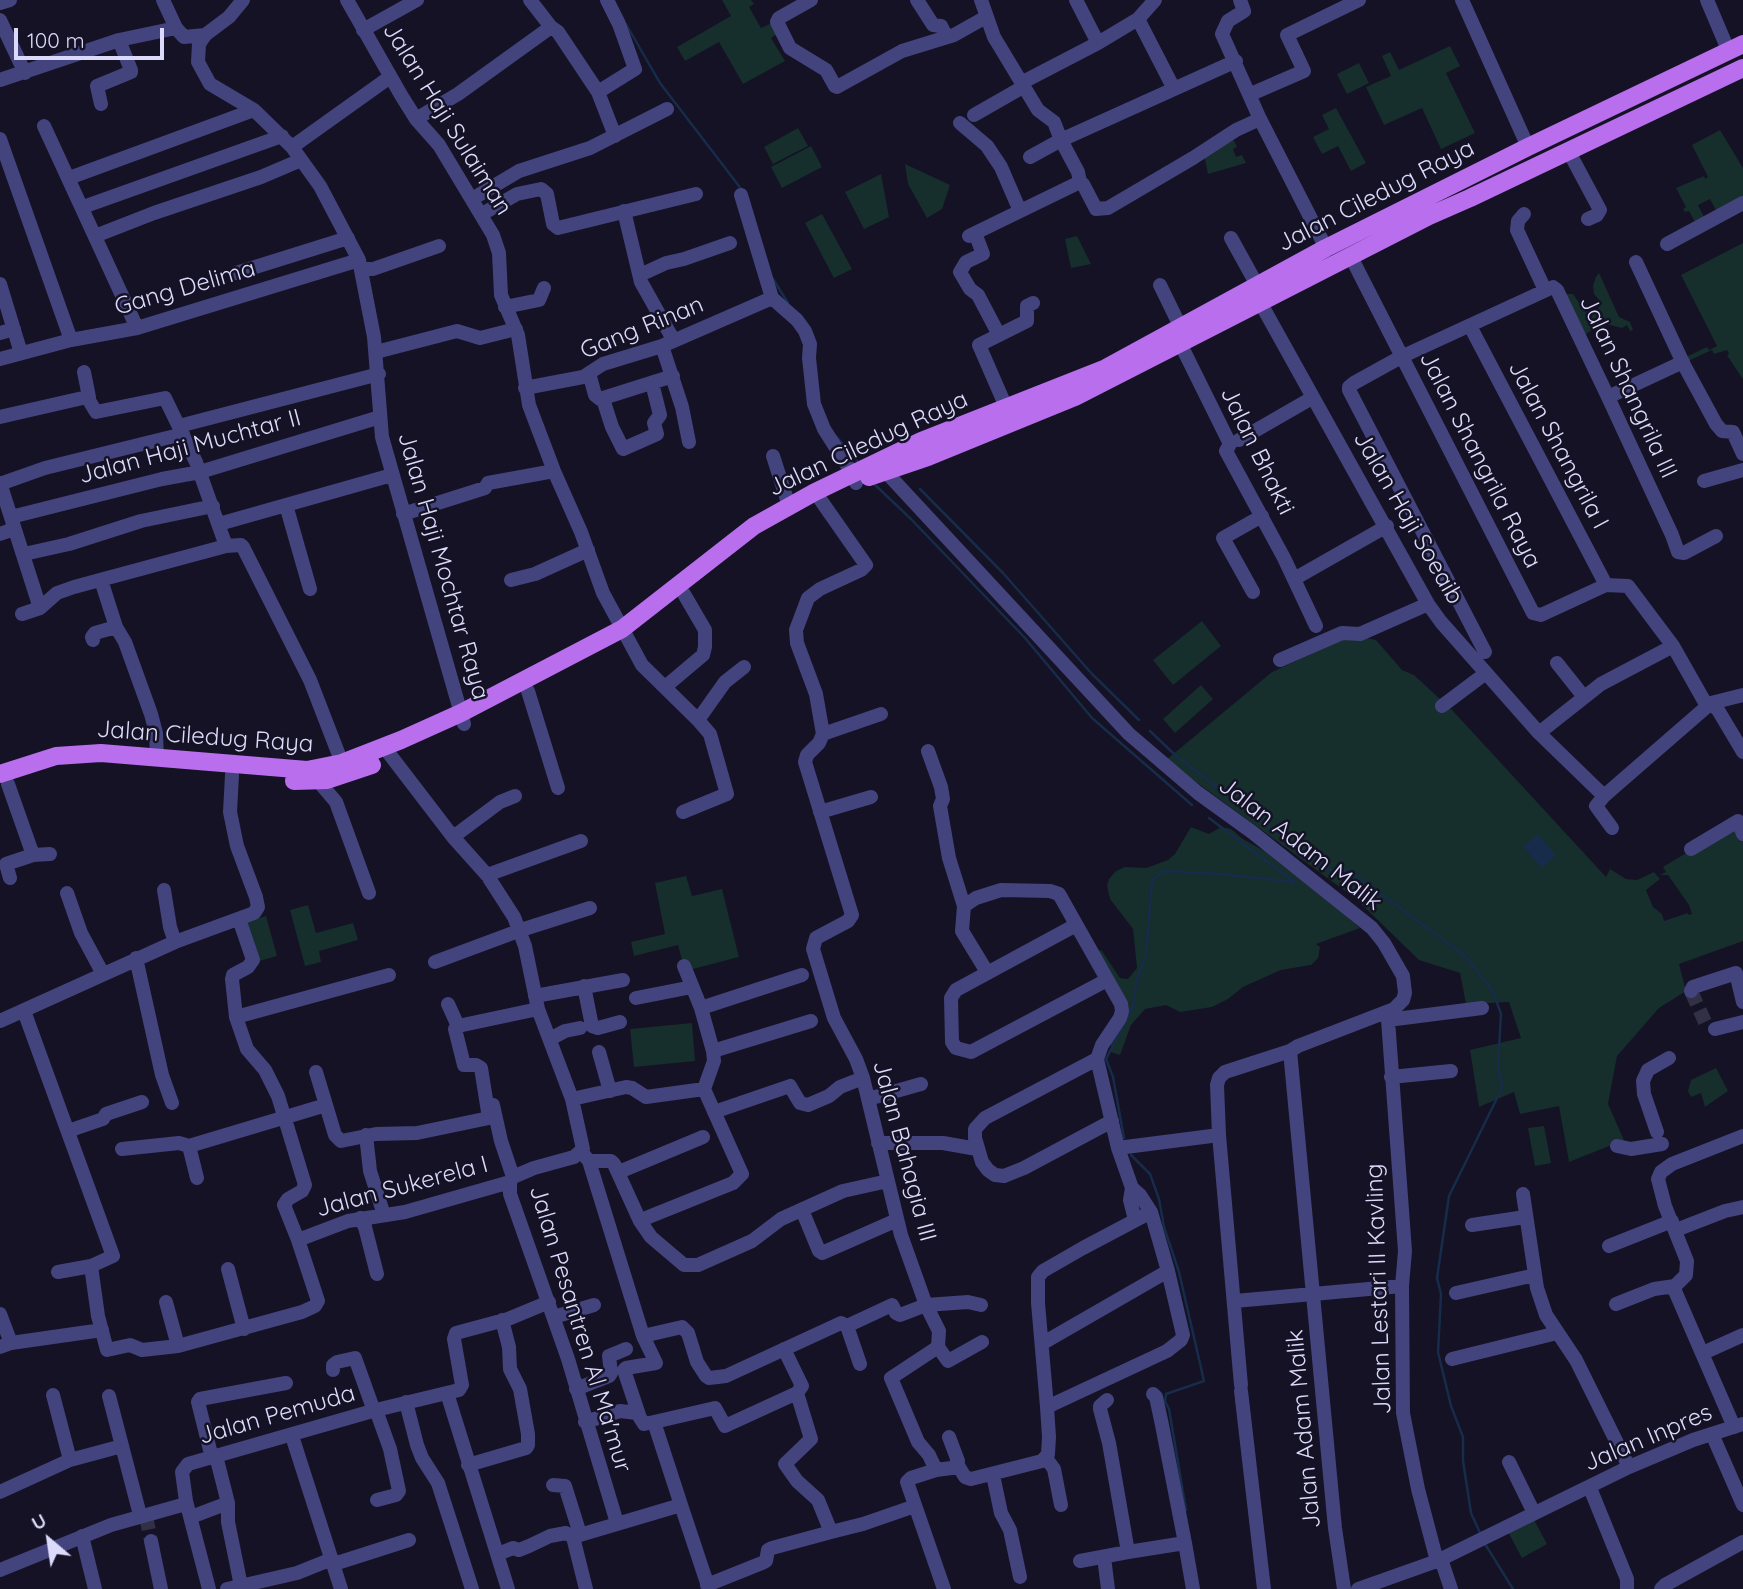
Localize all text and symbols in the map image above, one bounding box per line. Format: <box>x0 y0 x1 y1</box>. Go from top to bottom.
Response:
scale bar <box>18 14 168 58</box>
street label: Jalan Haji Sulaiman <box>376 17 518 221</box>
text: 100 m <box>27 27 85 53</box>
street label: Jalan Ciledug Raya <box>1273 134 1479 258</box>
street label: Gang Delima <box>111 254 259 322</box>
street label: Gang Rinan <box>576 290 708 366</box>
street label: Jalan Shangrila III <box>1573 291 1683 483</box>
street label: Jalan Shangrila Raya <box>1413 347 1547 573</box>
street label: Jalan Shangrila I <box>1502 356 1614 534</box>
street label: Jalan Bhakti <box>1214 382 1300 520</box>
street label: Jalan Ciledug Raya <box>764 385 972 503</box>
street label: Jalan Haji Muchtar II <box>76 403 304 491</box>
street label: Jalan Haji Soeaib <box>1347 427 1469 609</box>
street label: Jalan Haji Mochtar Raya <box>391 429 495 703</box>
street label: Jalan Ciledug Raya <box>96 715 314 759</box>
street label: Jalan Adam Malik <box>1212 771 1388 917</box>
street label: Jalan Bahagia III <box>866 1057 942 1245</box>
street label: Jalan Sukerela I <box>313 1150 491 1224</box>
street label: Jalan Lestari II Kavling <box>1360 1163 1398 1415</box>
street label: Jalan Pesantren Al Ma'mur <box>523 1182 637 1476</box>
street label: Jalan Adam Malik <box>1281 1328 1327 1530</box>
street label: Jalan Pemuda <box>196 1379 358 1451</box>
street label: Jalan Inpres <box>1579 1398 1717 1478</box>
north arrow <box>14 1505 84 1575</box>
text: U <box>27 1508 50 1535</box>

